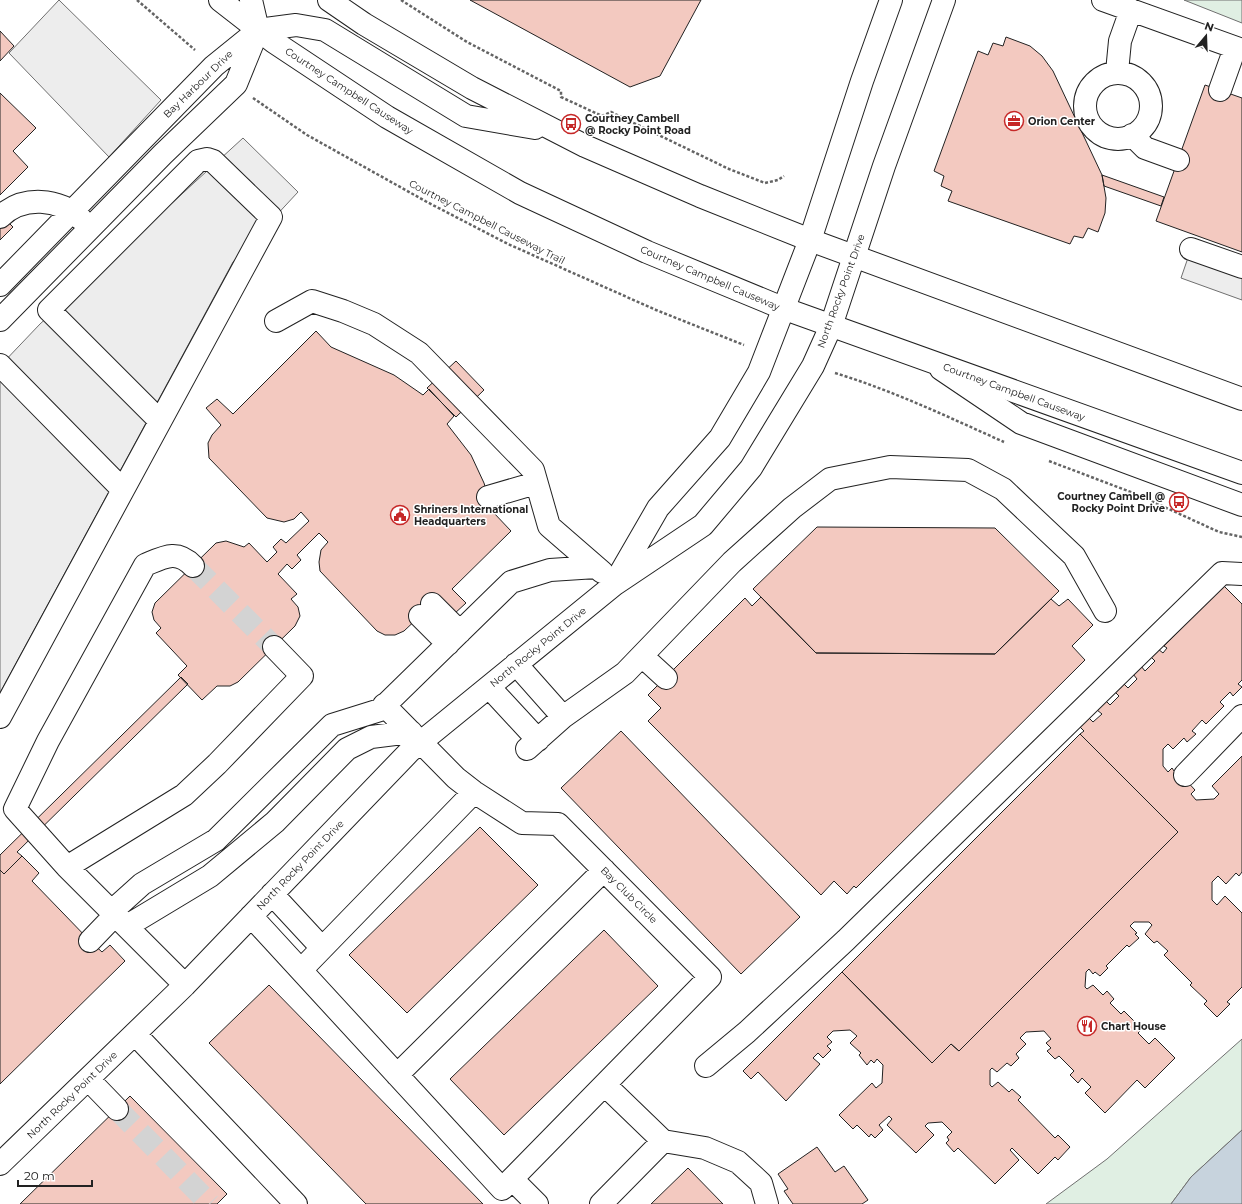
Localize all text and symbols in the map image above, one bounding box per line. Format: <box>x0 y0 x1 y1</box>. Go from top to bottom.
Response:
north arrow <box>1186 16 1226 56</box>
text: N <box>1203 18 1216 35</box>
street label: Courtney Campbell Causeway <box>282 45 416 138</box>
street label: Bay Harbour Drive <box>160 47 236 121</box>
office icon: Orion Center <box>1003 110 1025 132</box>
place label: Courtney Cambell @ Rocky Point Road <box>585 112 691 137</box>
bus stop icon: Courtney Cambell @ Rocky Point Road <box>560 113 582 135</box>
place label: Orion Center <box>1028 115 1096 128</box>
street label: Courtney Campbell Causeway Trail <box>407 177 567 267</box>
street label: North Rocky Point Drive <box>814 232 868 350</box>
street label: Courtney Campbell Causeway <box>638 243 782 314</box>
street label: Courtney Campbell Causeway <box>941 360 1087 424</box>
place label: Courtney Cambell @ Rocky Point Drive <box>1057 490 1165 515</box>
bus stop icon: Courtney Cambell @ Rocky Point Drive <box>1168 491 1190 513</box>
place label: Shriners International Headquarters <box>414 503 528 528</box>
public building icon: Shriners International Headquarters <box>389 504 411 526</box>
street label: North Rocky Point Drive <box>487 604 589 690</box>
street label: North Rocky Point Drive <box>253 817 347 913</box>
street label: Bay Club Circle <box>598 864 660 926</box>
restaurant icon: Chart House <box>1076 1015 1098 1037</box>
place label: Chart House <box>1101 1020 1166 1033</box>
street label: North Rocky Point Drive <box>24 1048 120 1142</box>
scale bar <box>18 1162 92 1188</box>
text: 20 m <box>24 1168 55 1183</box>

